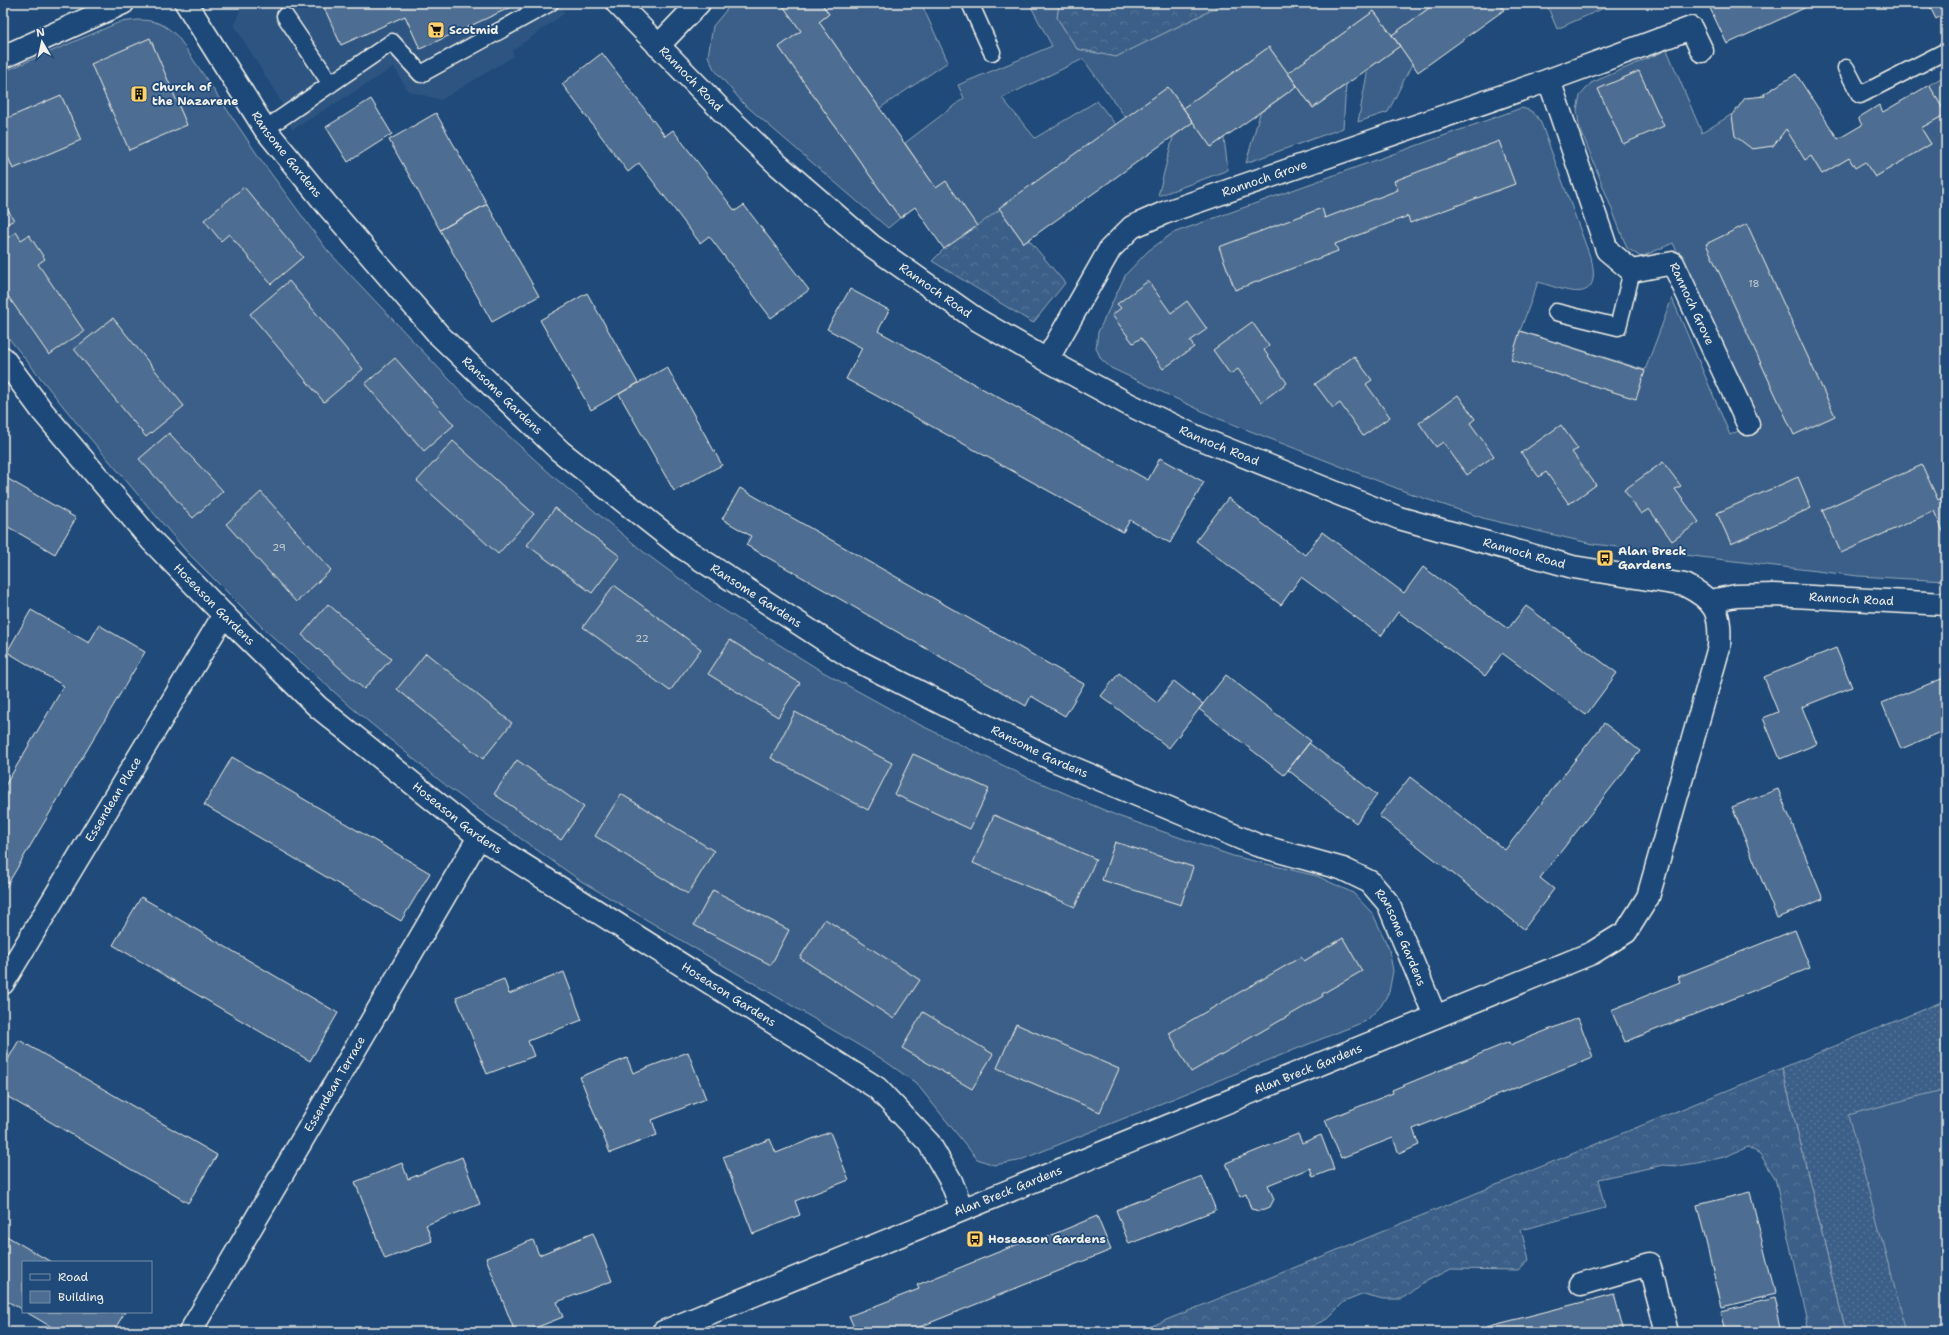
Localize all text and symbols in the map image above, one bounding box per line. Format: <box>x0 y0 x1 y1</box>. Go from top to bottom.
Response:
supermarket icon: Scotmid <box>426 20 446 40</box>
north arrow <box>22 22 62 62</box>
place label: Scotmid <box>449 22 499 38</box>
text: N <box>35 24 46 41</box>
street label: Rannoch Road <box>656 43 727 115</box>
place label: Church of the Nazarene <box>152 79 238 109</box>
building icon: Church of the Nazarene <box>129 84 149 104</box>
street label: Ransome Gardens <box>248 108 326 201</box>
street label: Rannoch Grove <box>1220 156 1309 200</box>
street label: Rannoch Road <box>896 260 975 322</box>
street label: Rannoch Grove <box>1666 260 1718 348</box>
house number: 18 <box>1748 277 1760 290</box>
street label: Ransome Gardens <box>458 353 546 438</box>
street label: Rannoch Road <box>1177 422 1262 469</box>
street label: Rannoch Road <box>1481 534 1568 573</box>
house number: 29 <box>272 541 286 554</box>
place label: Alan Breck Gardens <box>1618 543 1686 573</box>
bus stop icon: Alan Breck Gardens <box>1595 548 1615 568</box>
street label: Hoseason Gardens <box>170 560 258 649</box>
street label: Ransome Gardens <box>707 560 805 631</box>
street label: Rannoch Road <box>1809 589 1895 609</box>
house number: 22 <box>635 632 649 645</box>
street label: Ransome Gardens <box>988 721 1091 781</box>
street label: Essendean Place <box>81 754 145 845</box>
street label: Hoseason Gardens <box>409 778 505 858</box>
street label: Ransome Gardens <box>1371 885 1430 989</box>
street label: Hoseason Gardens <box>678 959 779 1030</box>
street label: Essendean Terrace <box>300 1033 369 1135</box>
street label: Alan Breck Gardens <box>1251 1040 1365 1098</box>
street label: Alan Breck Gardens <box>951 1162 1065 1220</box>
bus stop icon: Hoseason Gardens <box>965 1229 985 1249</box>
place label: Hoseason Gardens <box>988 1231 1106 1247</box>
legend <box>22 1261 152 1313</box>
text: Road <box>58 1269 89 1285</box>
text: Building <box>58 1289 104 1305</box>

